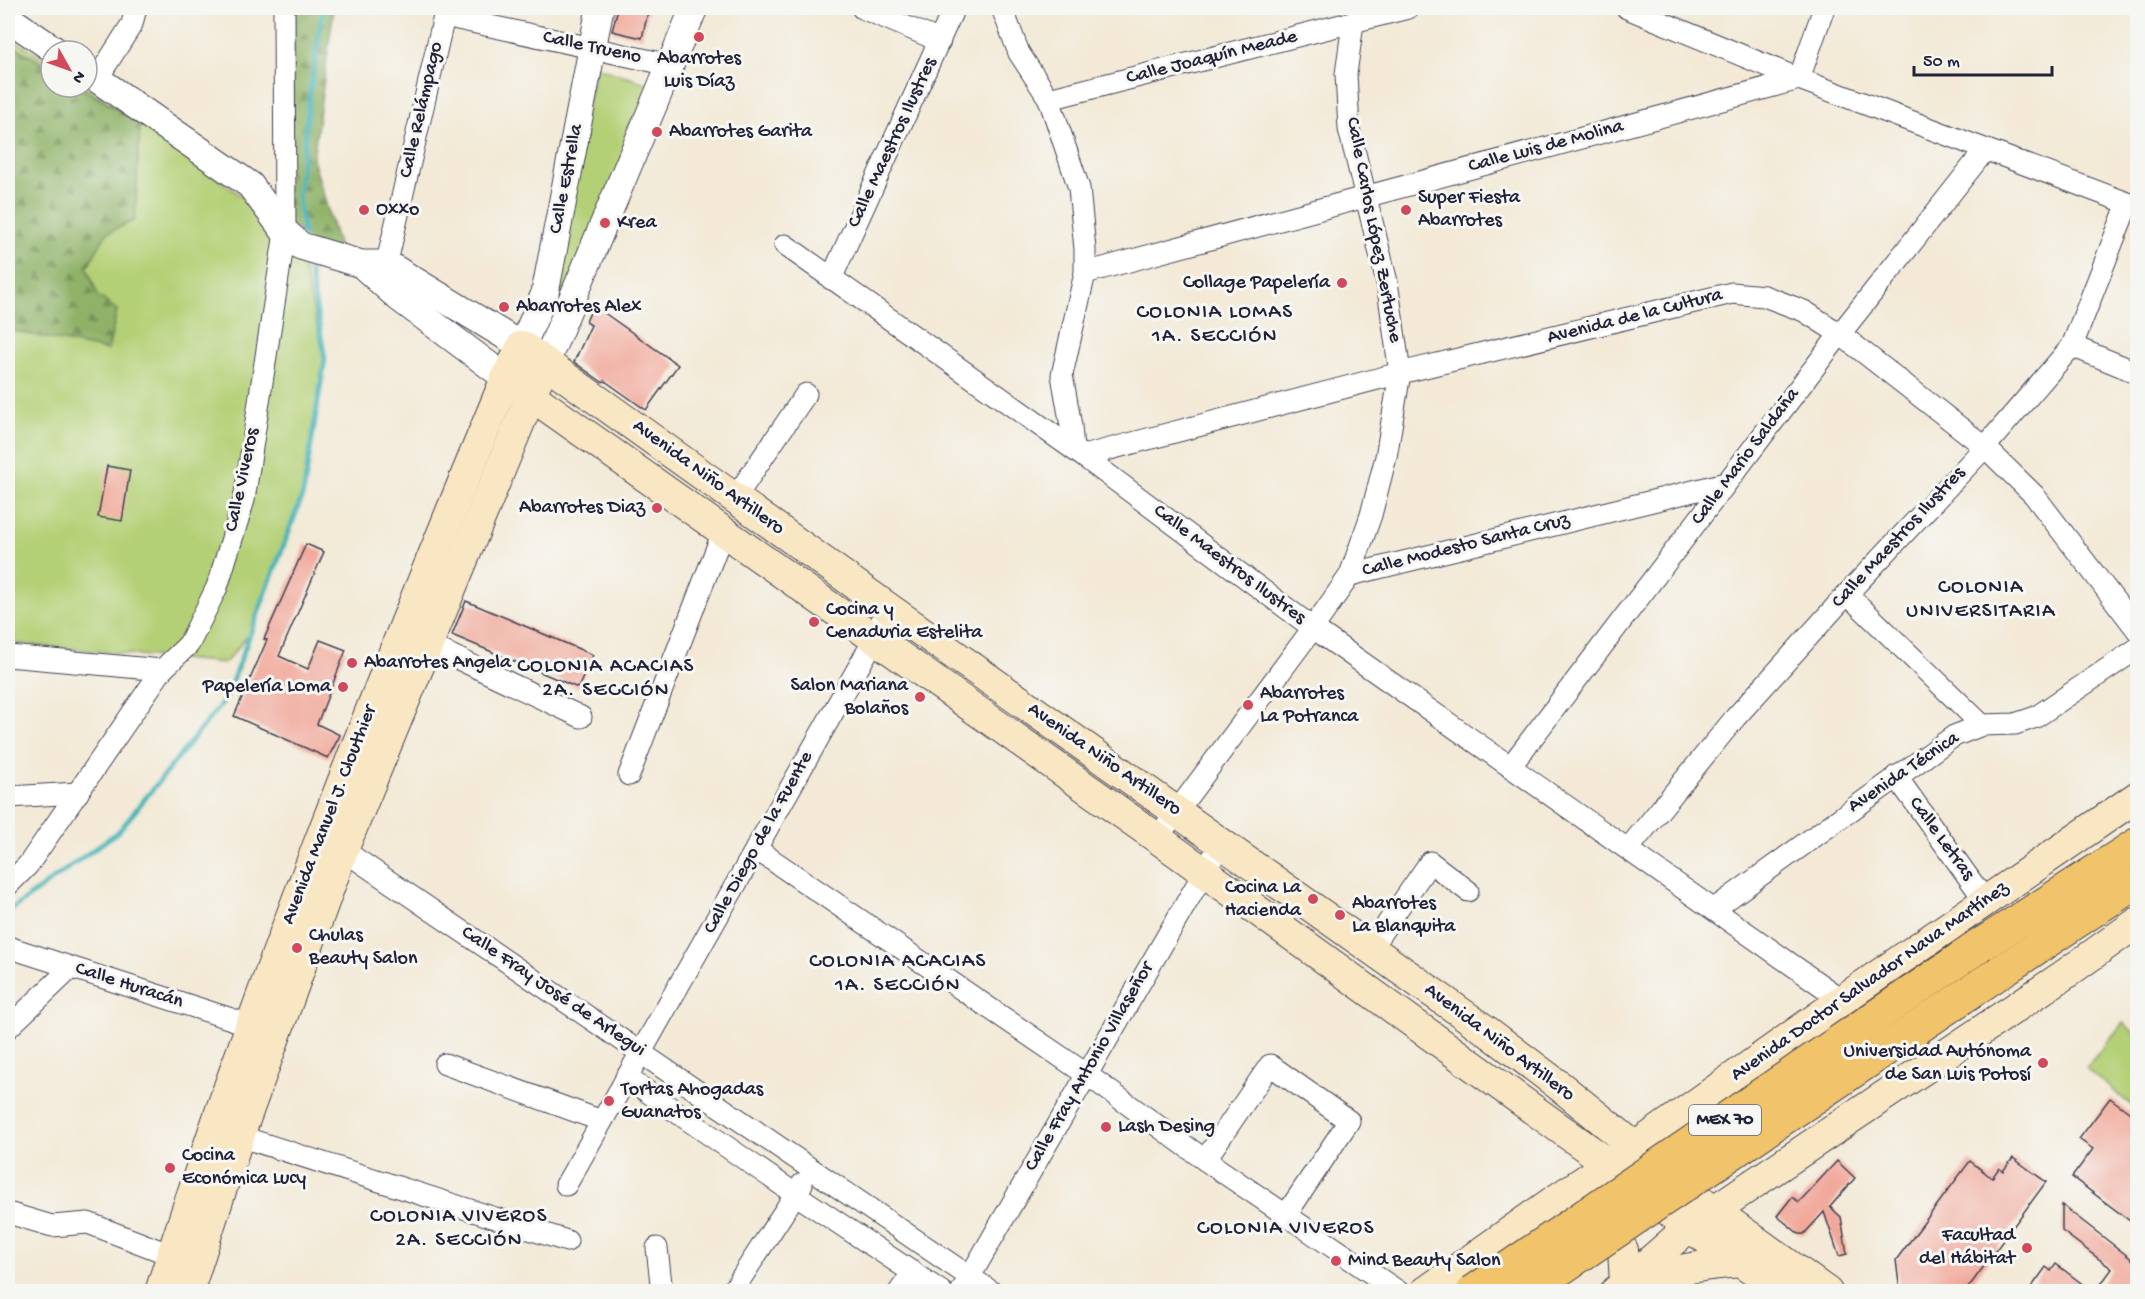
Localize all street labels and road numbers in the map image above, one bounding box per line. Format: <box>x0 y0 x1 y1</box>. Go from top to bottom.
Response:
street label: Calle Joaquín Meade <box>1124 25 1300 90</box>
street label: Calle Trueno <box>541 26 643 70</box>
street label: Calle Relámpago <box>395 40 449 180</box>
street label: Calle Maestros Ilustres <box>843 54 943 232</box>
street label: Calle Carlos López Zertuche <box>1340 115 1406 345</box>
street label: Calle Luis de Molina <box>1466 115 1627 179</box>
street label: Calle Estrella <box>545 121 589 236</box>
street label: Avenida de la Cultura <box>1545 284 1726 350</box>
street label: Calle Mario Saldaña <box>1687 383 1806 530</box>
street label: Avenida Niño Artillero <box>627 415 789 541</box>
street label: Calle Viveros <box>221 426 265 534</box>
street label: Calle Maestros Ilustres <box>1827 462 1971 614</box>
street label: Calle Maestros Ilustres <box>1148 500 1310 630</box>
street label: Calle Modesto Santa Cruz <box>1360 509 1573 583</box>
street label: Avenida Niño Artillero <box>1023 698 1185 822</box>
street label: Avenida Manuel J. Clouthier <box>278 700 383 928</box>
street label: Avenida Técnica <box>1844 727 1965 819</box>
street label: Calle Diego de la Fuente <box>699 747 819 938</box>
street label: Calle Letras <box>1903 793 1979 886</box>
street label: Avenida Doctor Salvador Nava Martínez <box>1727 876 2014 1087</box>
street label: Calle Fray José de Arlegui <box>456 922 650 1062</box>
street label: Calle Fray Antonio Villaseñor <box>1021 957 1160 1176</box>
street label: Calle Huracán <box>72 958 186 1014</box>
street label: Avenida Niño Artillero <box>1419 979 1579 1107</box>
road number: MEX 70 <box>1689 1105 1761 1135</box>

